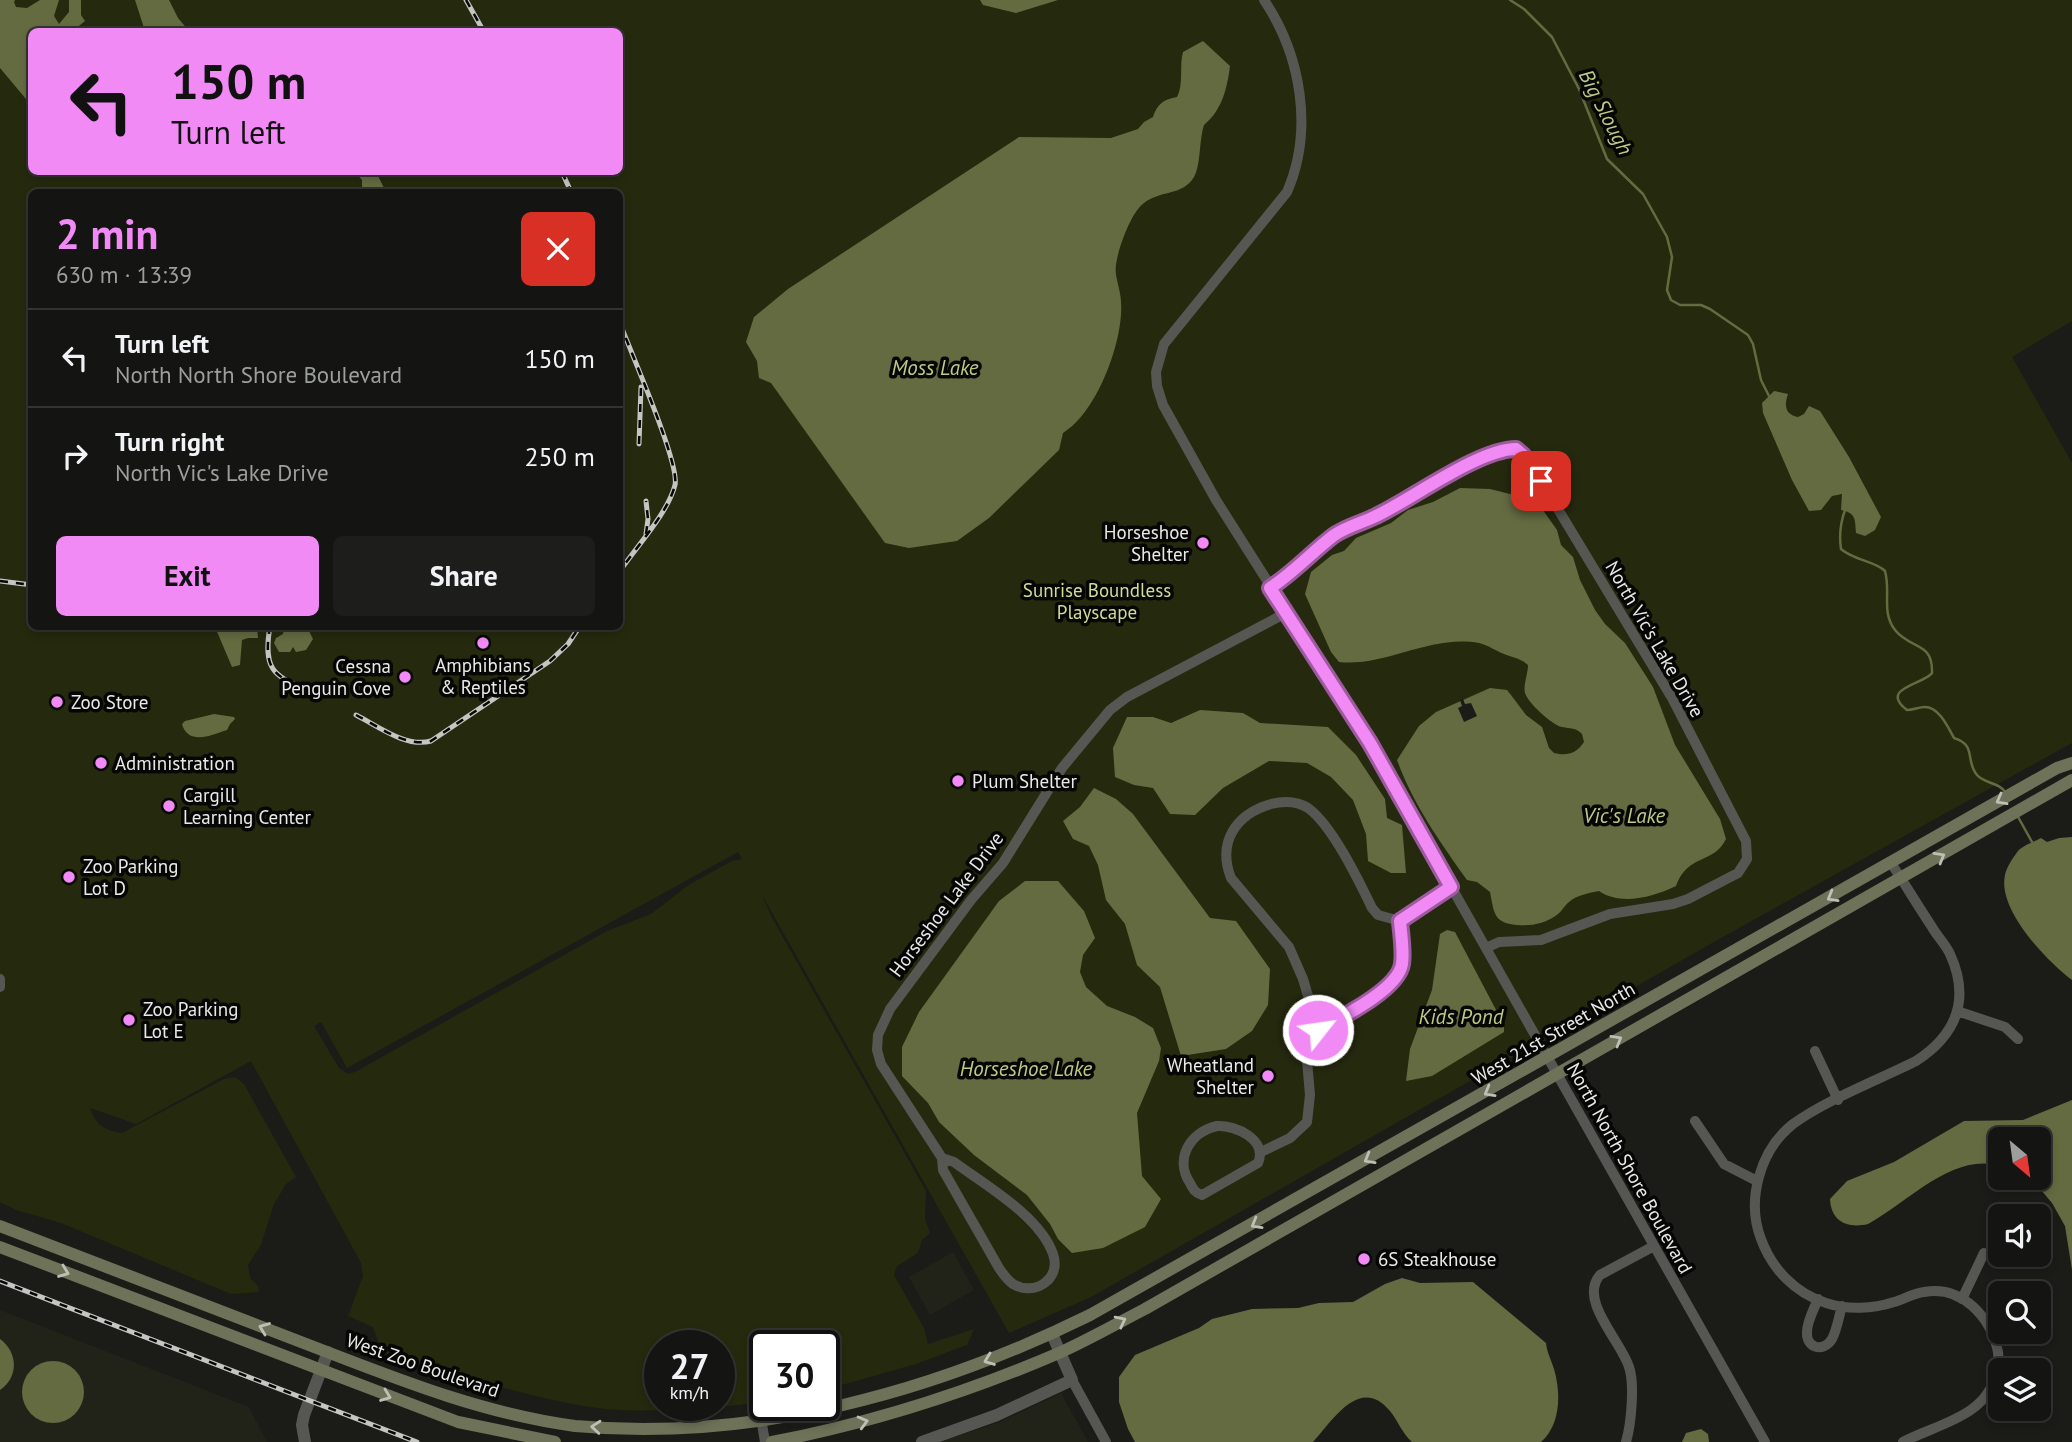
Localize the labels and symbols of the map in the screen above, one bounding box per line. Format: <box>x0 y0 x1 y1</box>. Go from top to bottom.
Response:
water label: Big Slough <box>1573 65 1639 159</box>
water label: Moss Lake <box>891 354 979 381</box>
pin <box>1511 451 1571 511</box>
place label: Horseshoe Shelter <box>1104 520 1190 566</box>
marker: Horseshoe Shelter <box>1195 535 1211 551</box>
street label: North Vic's Lake Drive <box>1600 557 1710 721</box>
park label: Sunrise Boundless Playscape <box>1023 578 1171 624</box>
marker: Amphibians & Reptiles <box>475 635 491 651</box>
place label: Amphibians & Reptiles <box>435 653 531 699</box>
place label: Cessna Penguin Cove <box>281 654 391 700</box>
marker: Cessna Penguin Cove <box>397 669 413 685</box>
place label: Zoo Store <box>71 690 148 714</box>
marker: Zoo Store <box>49 694 65 710</box>
place label: Administration <box>115 751 235 775</box>
marker: Administration <box>93 755 109 771</box>
place label: Plum Shelter <box>972 769 1077 793</box>
marker: Plum Shelter <box>950 773 966 789</box>
place label: Cargill Learning Center <box>183 783 312 829</box>
one-way arrow <box>1995 792 2008 805</box>
marker: Cargill Learning Center <box>161 798 177 814</box>
water label: Vic's Lake <box>1583 802 1665 829</box>
street label: Horseshoe Lake Drive <box>884 827 1008 981</box>
one-way arrow <box>1933 852 1946 865</box>
place label: Zoo Parking Lot D <box>83 854 178 900</box>
marker: Zoo Parking Lot D <box>61 869 77 885</box>
one-way arrow <box>1826 888 1839 901</box>
street label: West 21st Street North <box>1467 976 1639 1090</box>
position arrow <box>1281 993 1355 1067</box>
place label: Zoo Parking Lot E <box>143 997 238 1043</box>
water label: Kids Pond <box>1419 1003 1505 1030</box>
marker: Zoo Parking Lot E <box>121 1012 137 1028</box>
one-way arrow <box>1610 1035 1622 1048</box>
place label: Wheatland Shelter <box>1167 1053 1255 1099</box>
water label: Horseshoe Lake <box>960 1055 1093 1082</box>
street label: North North Shore Boulevard <box>1562 1058 1698 1278</box>
marker: Wheatland Shelter <box>1260 1068 1276 1084</box>
one-way arrow <box>1483 1084 1496 1097</box>
north arrow <box>1988 1127 2051 1190</box>
one-way arrow <box>1364 1151 1377 1164</box>
one-way arrow <box>1250 1216 1263 1229</box>
place label: 6S Steakhouse <box>1378 1247 1496 1271</box>
marker: 6S Steakhouse <box>1356 1251 1372 1267</box>
one-way arrow <box>57 1264 69 1278</box>
one-way arrow <box>1114 1316 1126 1330</box>
one-way arrow <box>258 1322 270 1336</box>
street label: West Zoo Boulevard <box>343 1328 503 1402</box>
speed limit sign: 30 <box>749 1330 840 1421</box>
one-way arrow <box>984 1352 996 1366</box>
one-way arrow <box>379 1387 391 1401</box>
one-way arrow <box>856 1415 868 1430</box>
one-way arrow <box>590 1420 602 1435</box>

